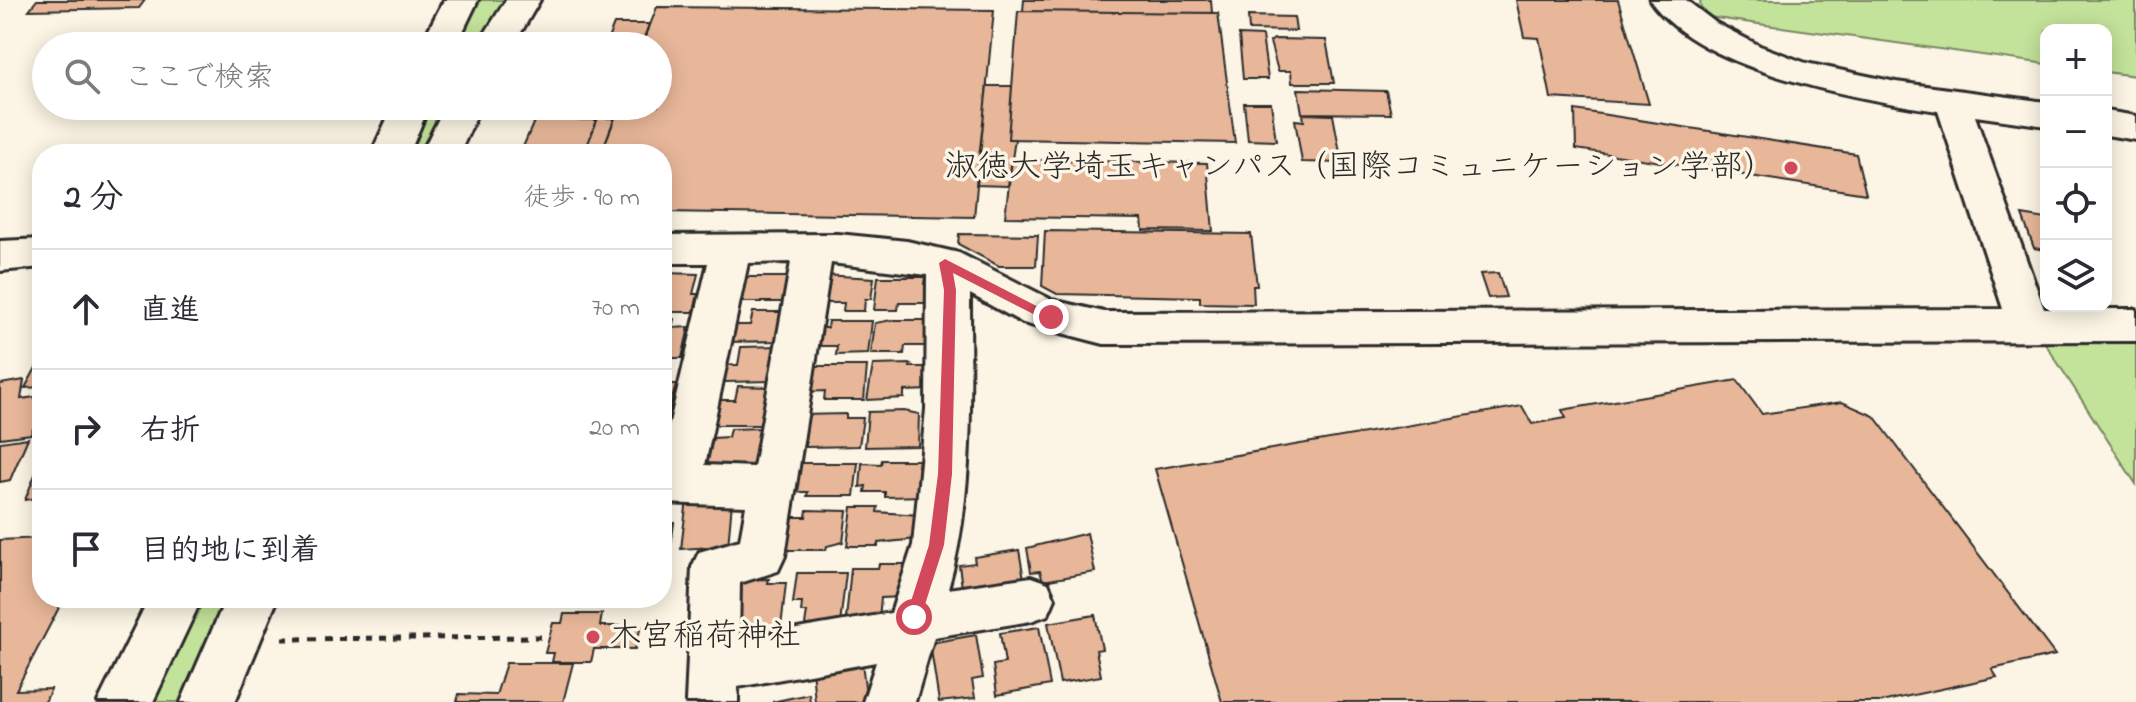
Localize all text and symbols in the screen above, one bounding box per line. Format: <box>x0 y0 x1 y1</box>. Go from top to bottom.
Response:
map controls <box>2040 24 2112 312</box>
button: + <box>2040 24 2112 96</box>
search box <box>32 32 672 120</box>
icon: search <box>60 54 104 98</box>
text: ここで検索 <box>124 57 274 101</box>
button: − <box>2040 96 2112 168</box>
place label: 淑徳大学埼玉キャンパス（国際コミュニケーション学部） <box>945 145 1775 192</box>
marker: 淑徳大学埼玉キャンパス（国際コミュニケーション学部） <box>1782 159 1800 177</box>
button: locate <box>2040 168 2112 240</box>
text: 2 分 <box>64 174 123 224</box>
text: 徒歩 · 90 m <box>524 180 640 218</box>
button: layers <box>2040 240 2112 312</box>
icon: ahead <box>64 287 108 331</box>
text: 直進 <box>140 290 200 334</box>
text: 70 m <box>591 290 640 328</box>
route end <box>1033 299 1069 335</box>
icon: right <box>64 407 108 451</box>
text: 右折 <box>140 410 200 454</box>
text: 20 m <box>589 410 640 448</box>
icon: arrive <box>64 527 108 571</box>
text: 目的地に到着 <box>140 530 320 574</box>
route start <box>896 599 932 635</box>
place label: 木宮稲荷神社 <box>609 614 801 661</box>
marker: 木宮稲荷神社 <box>584 628 602 646</box>

